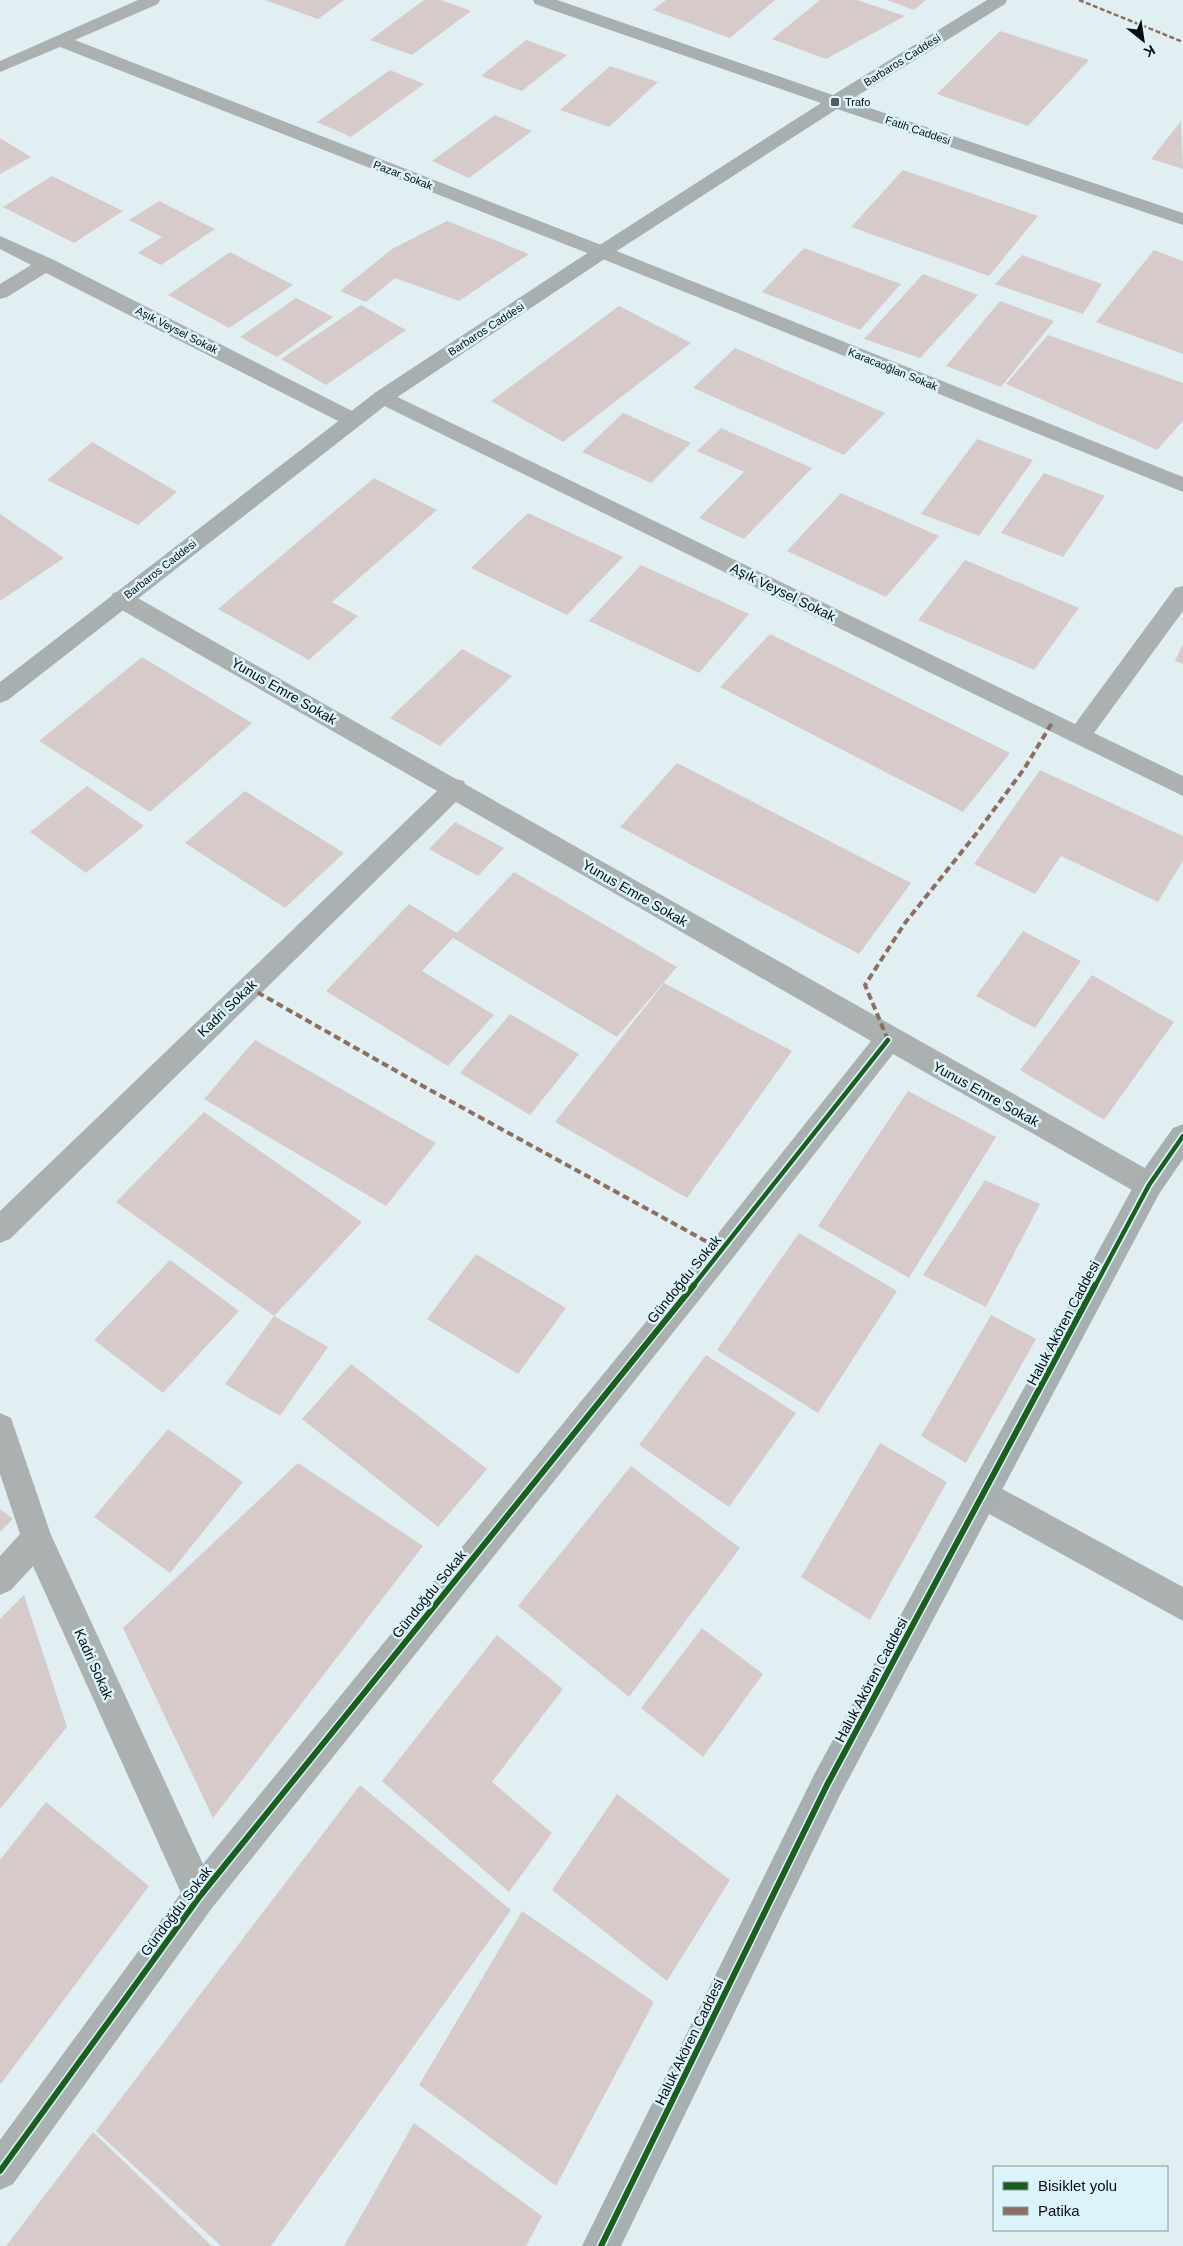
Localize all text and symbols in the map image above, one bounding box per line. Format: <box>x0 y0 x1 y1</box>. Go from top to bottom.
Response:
north arrow <box>1118 15 1168 65</box>
street label: Barbaros Caddesi <box>861 32 943 88</box>
text: K <box>1141 42 1158 61</box>
marker: Trafo <box>829 96 841 108</box>
place label: Trafo <box>845 96 870 108</box>
street label: Fatih Caddesi <box>884 113 952 147</box>
street label: Pazar Sokak <box>372 158 435 192</box>
street label: Barbaros Caddesi <box>446 300 526 358</box>
street label: Aşık Veysel Sokak <box>134 304 220 356</box>
street label: Karacaoğlan Sokak <box>847 346 940 393</box>
street label: Barbaros Caddesi <box>122 537 198 601</box>
street label: Aşık Veysel Sokak <box>728 560 839 625</box>
street label: Yunus Emre Sokak <box>228 654 340 728</box>
street label: Yunus Emre Sokak <box>579 856 691 930</box>
street label: Kadri Sokak <box>194 975 260 1040</box>
street label: Yunus Emre Sokak <box>930 1058 1043 1130</box>
street label: Gündoğdu Sokak <box>644 1231 725 1326</box>
street label: Haluk Akören Caddesi <box>1023 1258 1103 1388</box>
street label: Gündoğdu Sokak <box>389 1546 470 1641</box>
street label: Haluk Akören Caddesi <box>831 1615 911 1745</box>
street label: Kadri Sokak <box>71 1626 117 1703</box>
street label: Gündoğdu Sokak <box>137 1862 216 1959</box>
street label: Haluk Akören Caddesi <box>651 1976 727 2108</box>
legend <box>993 2166 1168 2231</box>
text: Bisiklet yolu <box>1038 2177 1117 2194</box>
text: Patika <box>1038 2202 1080 2219</box>

